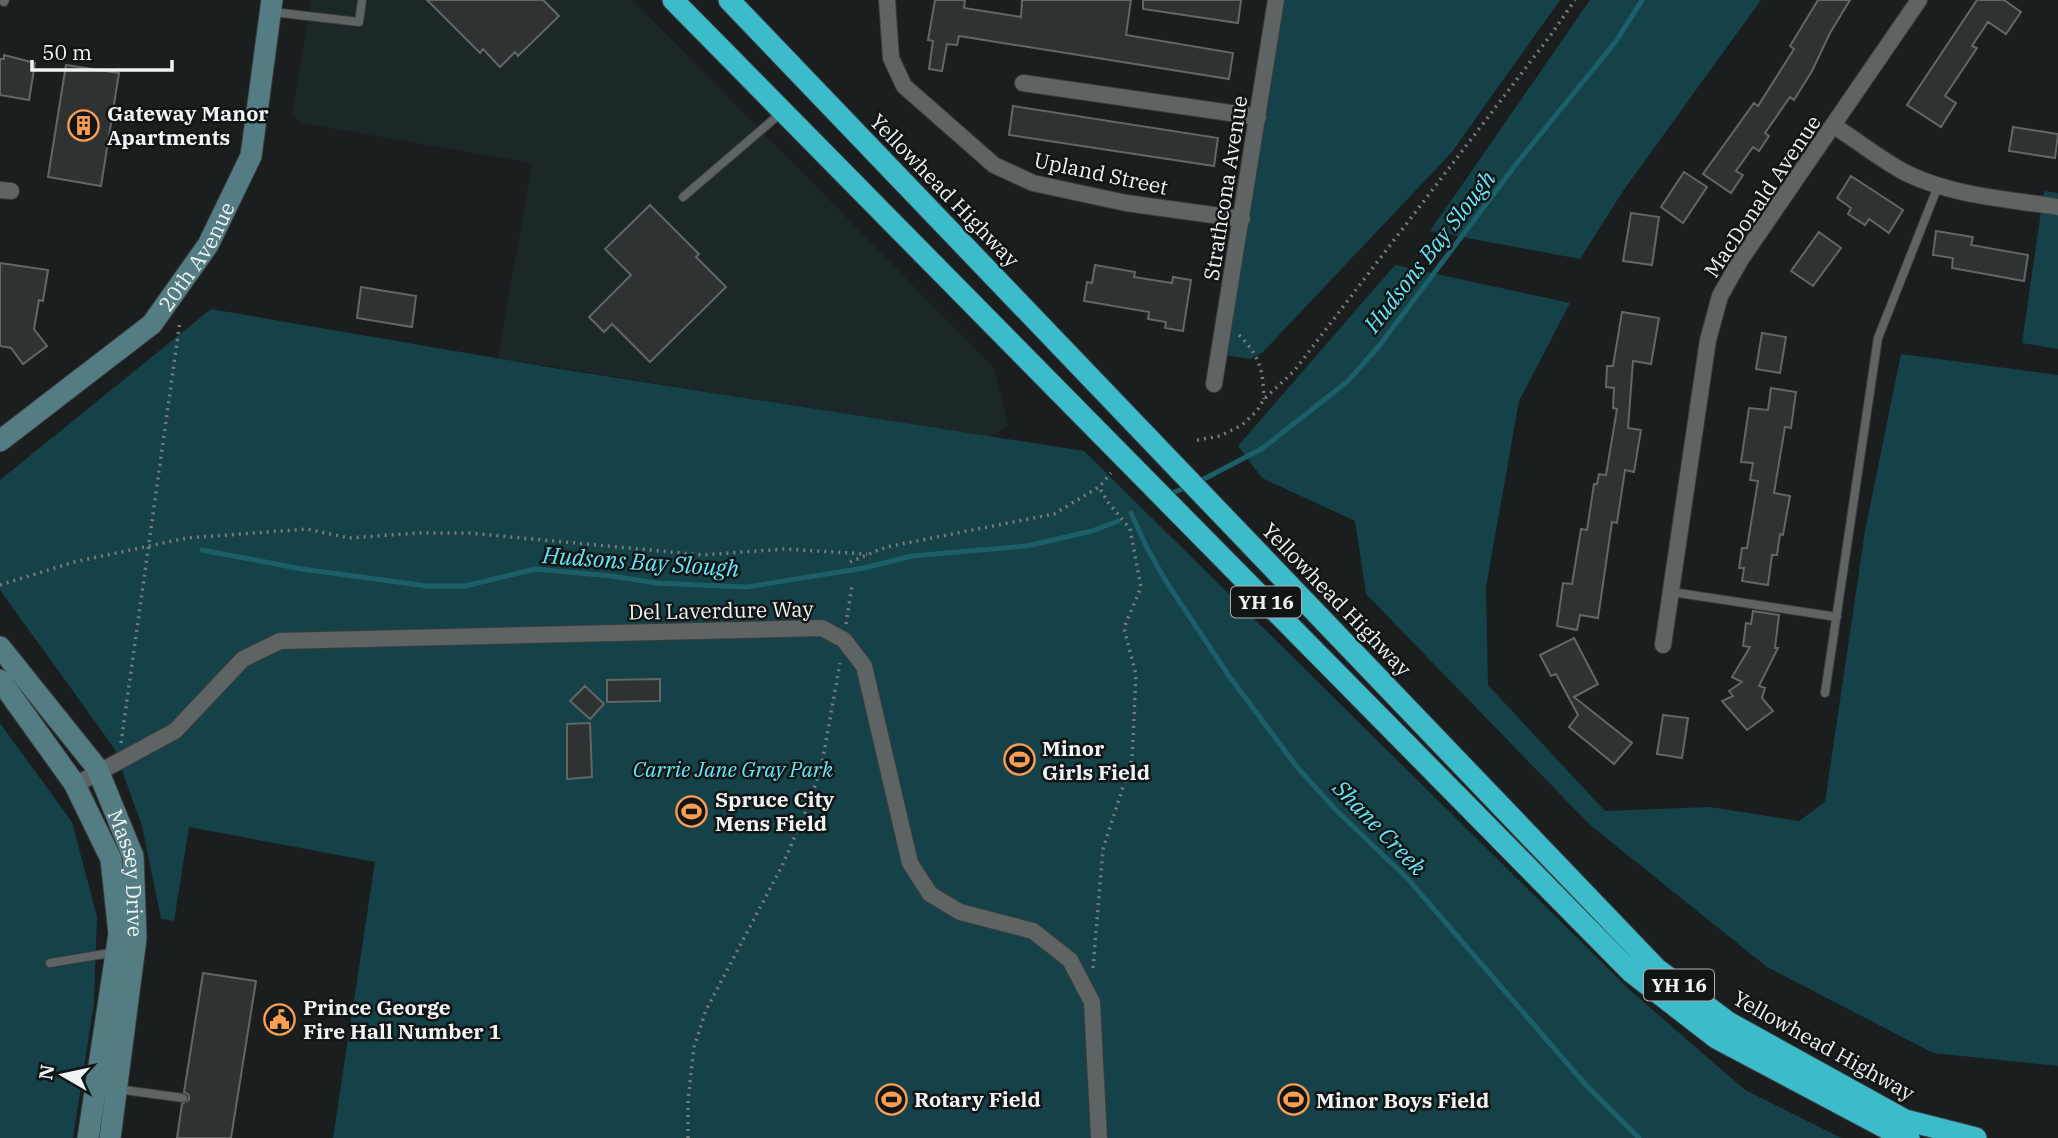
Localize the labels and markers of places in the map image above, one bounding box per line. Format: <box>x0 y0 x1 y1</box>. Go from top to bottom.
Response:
place label: Gateway Manor Apartments <box>107 99 269 151</box>
building icon: Gateway Manor Apartments <box>67 108 101 142</box>
place label: Minor Girls Field <box>1042 734 1150 786</box>
sports icon: Minor Girls Field <box>1002 743 1036 777</box>
place label: Spruce City Mens Field <box>715 785 834 837</box>
sports icon: Spruce City Mens Field <box>675 794 709 828</box>
place label: Prince George Fire Hall Number 1 <box>303 993 501 1045</box>
public building icon: Prince George Fire Hall Number 1 <box>263 1002 297 1036</box>
sports icon: Rotary Field <box>874 1082 908 1116</box>
sports icon: Minor Boys Field <box>1276 1083 1310 1117</box>
place label: Rotary Field <box>914 1085 1041 1113</box>
place label: Minor Boys Field <box>1316 1086 1489 1114</box>

